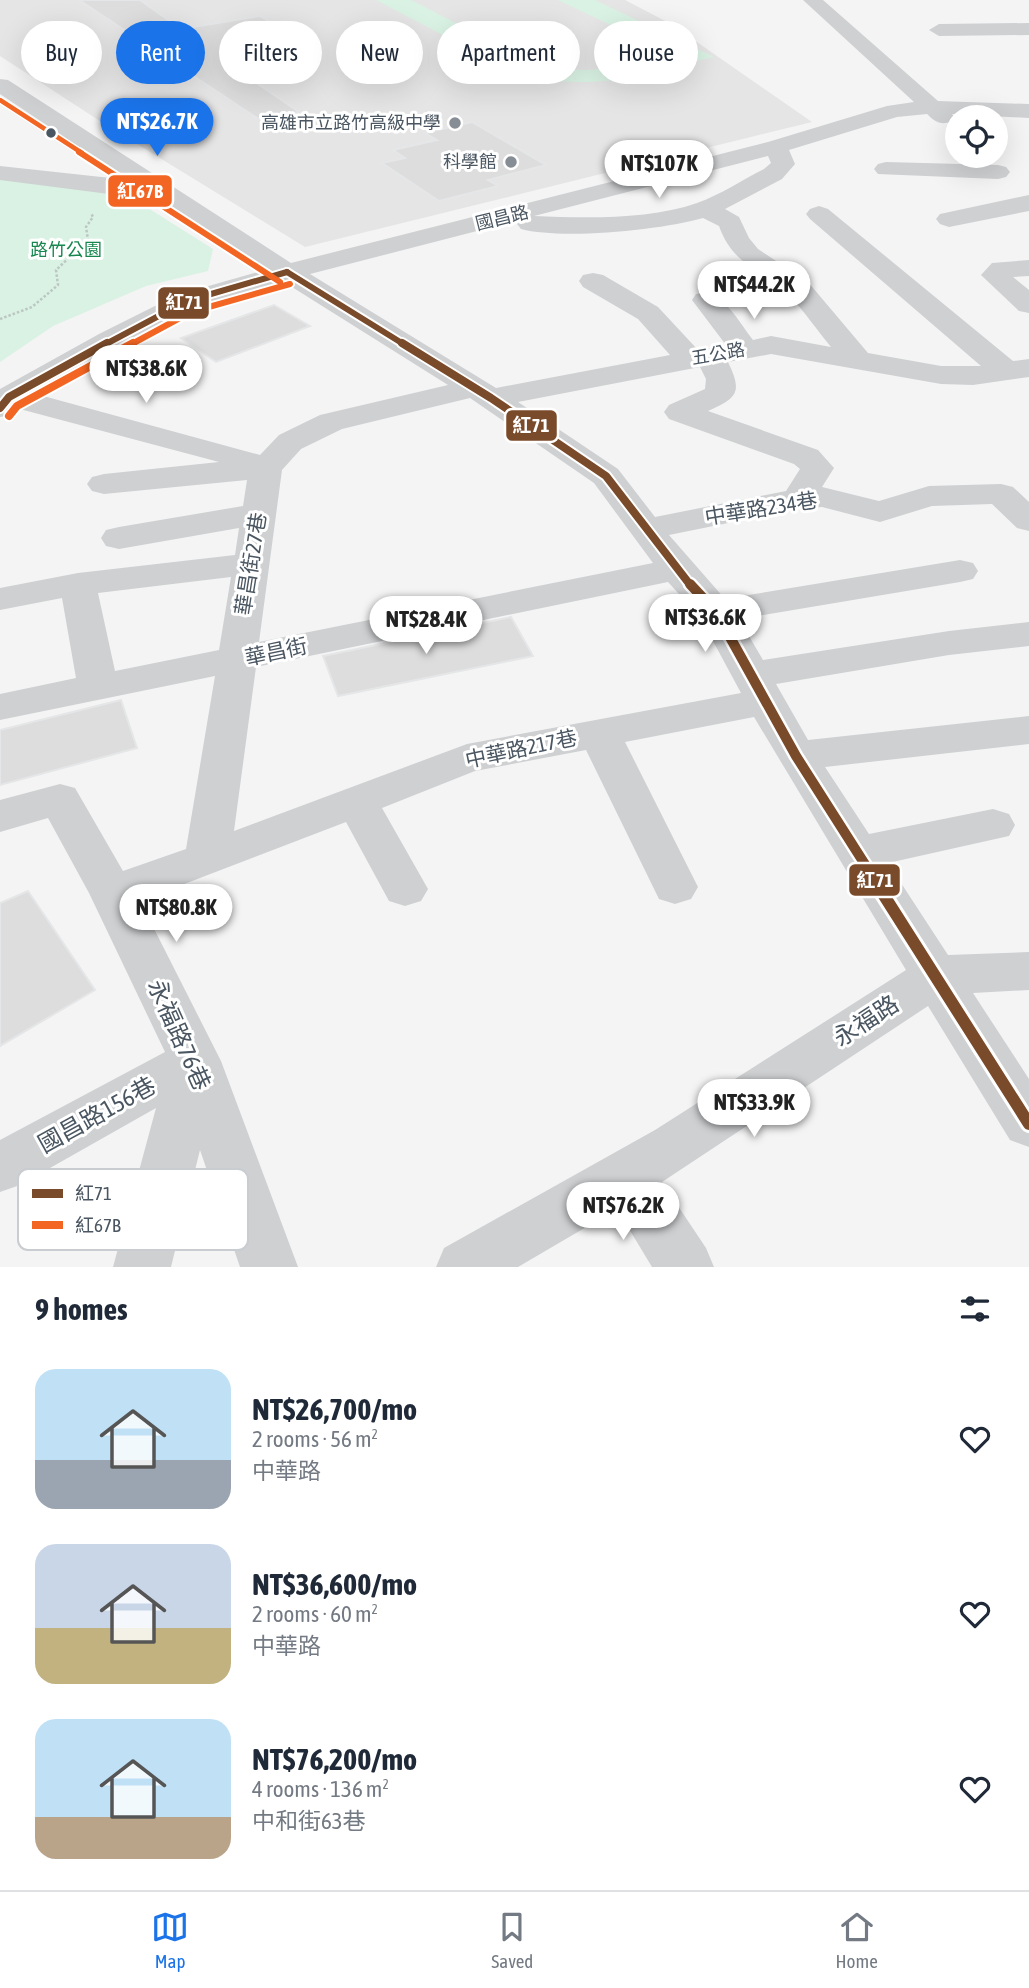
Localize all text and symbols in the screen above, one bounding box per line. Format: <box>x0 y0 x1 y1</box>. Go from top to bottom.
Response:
chip: Buy <box>21 21 102 84</box>
chip: Rent <box>116 21 205 84</box>
chip: Filters <box>219 21 322 84</box>
chip: New <box>336 21 423 84</box>
chip: Apartment <box>437 21 580 84</box>
chip: House <box>594 21 698 84</box>
pin: NT$26.7K <box>85 99 229 158</box>
map controls <box>945 105 1008 168</box>
button: locate <box>945 105 1008 168</box>
text: NT$26.7K <box>116 108 198 134</box>
place label: 高雄市立路竹高級中學 <box>261 112 441 133</box>
marker: 高雄市立路竹高級中學 <box>447 115 463 131</box>
unlabelled marker <box>44 126 58 140</box>
pin: NT$107K <box>594 140 724 200</box>
text: NT$107K <box>620 150 698 176</box>
place label: 科學館 <box>443 151 497 172</box>
marker: 科學館 <box>503 154 519 170</box>
line badge: 紅67B <box>107 174 173 208</box>
text: 紅67B <box>117 180 163 202</box>
street label: 國昌路 <box>473 201 531 234</box>
park label: 路竹公園 <box>30 239 102 260</box>
pin: NT$44.2K <box>682 262 826 321</box>
text: NT$44.2K <box>713 271 795 297</box>
line badge: 紅71 <box>157 286 210 320</box>
text: 紅71 <box>166 291 202 313</box>
street label: 五公路 <box>690 338 746 369</box>
pin: NT$38.6K <box>74 346 218 405</box>
text: NT$38.6K <box>105 355 187 381</box>
line badge: 紅71 <box>505 409 558 442</box>
text: 紅71 <box>513 414 549 436</box>
street label: 中華路234巷 <box>703 487 819 529</box>
street label: 華昌街27巷 <box>230 511 270 617</box>
pin: NT$36.6K <box>633 594 777 654</box>
pin: NT$28.4K <box>354 596 498 656</box>
text: NT$36.6K <box>664 604 746 630</box>
text: NT$28.4K <box>385 606 467 632</box>
street label: 華昌街 <box>242 633 309 669</box>
street label: 中華路217巷 <box>463 724 579 772</box>
line badge: 紅71 <box>848 863 901 897</box>
text: 紅71 <box>857 869 893 891</box>
pin: NT$80.8K <box>104 884 248 944</box>
text: NT$80.8K <box>135 894 217 920</box>
street label: 永福路76巷 <box>143 975 216 1094</box>
street label: 永福路 <box>828 990 903 1052</box>
street label: 國昌路156巷 <box>33 1071 160 1158</box>
pin: NT$33.9K <box>682 1080 826 1139</box>
text: NT$33.9K <box>713 1089 795 1115</box>
legend <box>18 1169 248 1250</box>
text: 紅71 <box>75 1182 112 1204</box>
pin: NT$76.2K <box>551 1182 695 1242</box>
text: NT$76.2K <box>582 1192 664 1218</box>
text: 紅67B <box>75 1214 121 1236</box>
icon: filters <box>956 1290 994 1328</box>
text: 9 homes <box>35 1292 128 1326</box>
text: NT$26,700/mo <box>252 1392 417 1426</box>
icon: home <box>91 1397 175 1481</box>
icon: heart <box>956 1420 994 1458</box>
text: 2 rooms · 56 m² <box>252 1426 378 1452</box>
text: 中華路 <box>252 1458 321 1484</box>
text: NT$36,600/mo <box>252 1567 417 1601</box>
icon: home <box>91 1572 175 1656</box>
icon: heart <box>956 1595 994 1633</box>
text: 2 rooms · 60 m² <box>252 1601 378 1627</box>
text: 中華路 <box>252 1633 321 1659</box>
text: NT$76,200/mo <box>252 1742 417 1776</box>
icon: home <box>91 1747 175 1831</box>
icon: heart <box>956 1770 994 1808</box>
text: 4 rooms · 136 m² <box>252 1776 389 1802</box>
text: 中和街63巷 <box>252 1808 366 1834</box>
tab: Map <box>151 1908 189 1972</box>
tab: Saved <box>491 1908 533 1972</box>
tab: Home <box>836 1908 878 1972</box>

